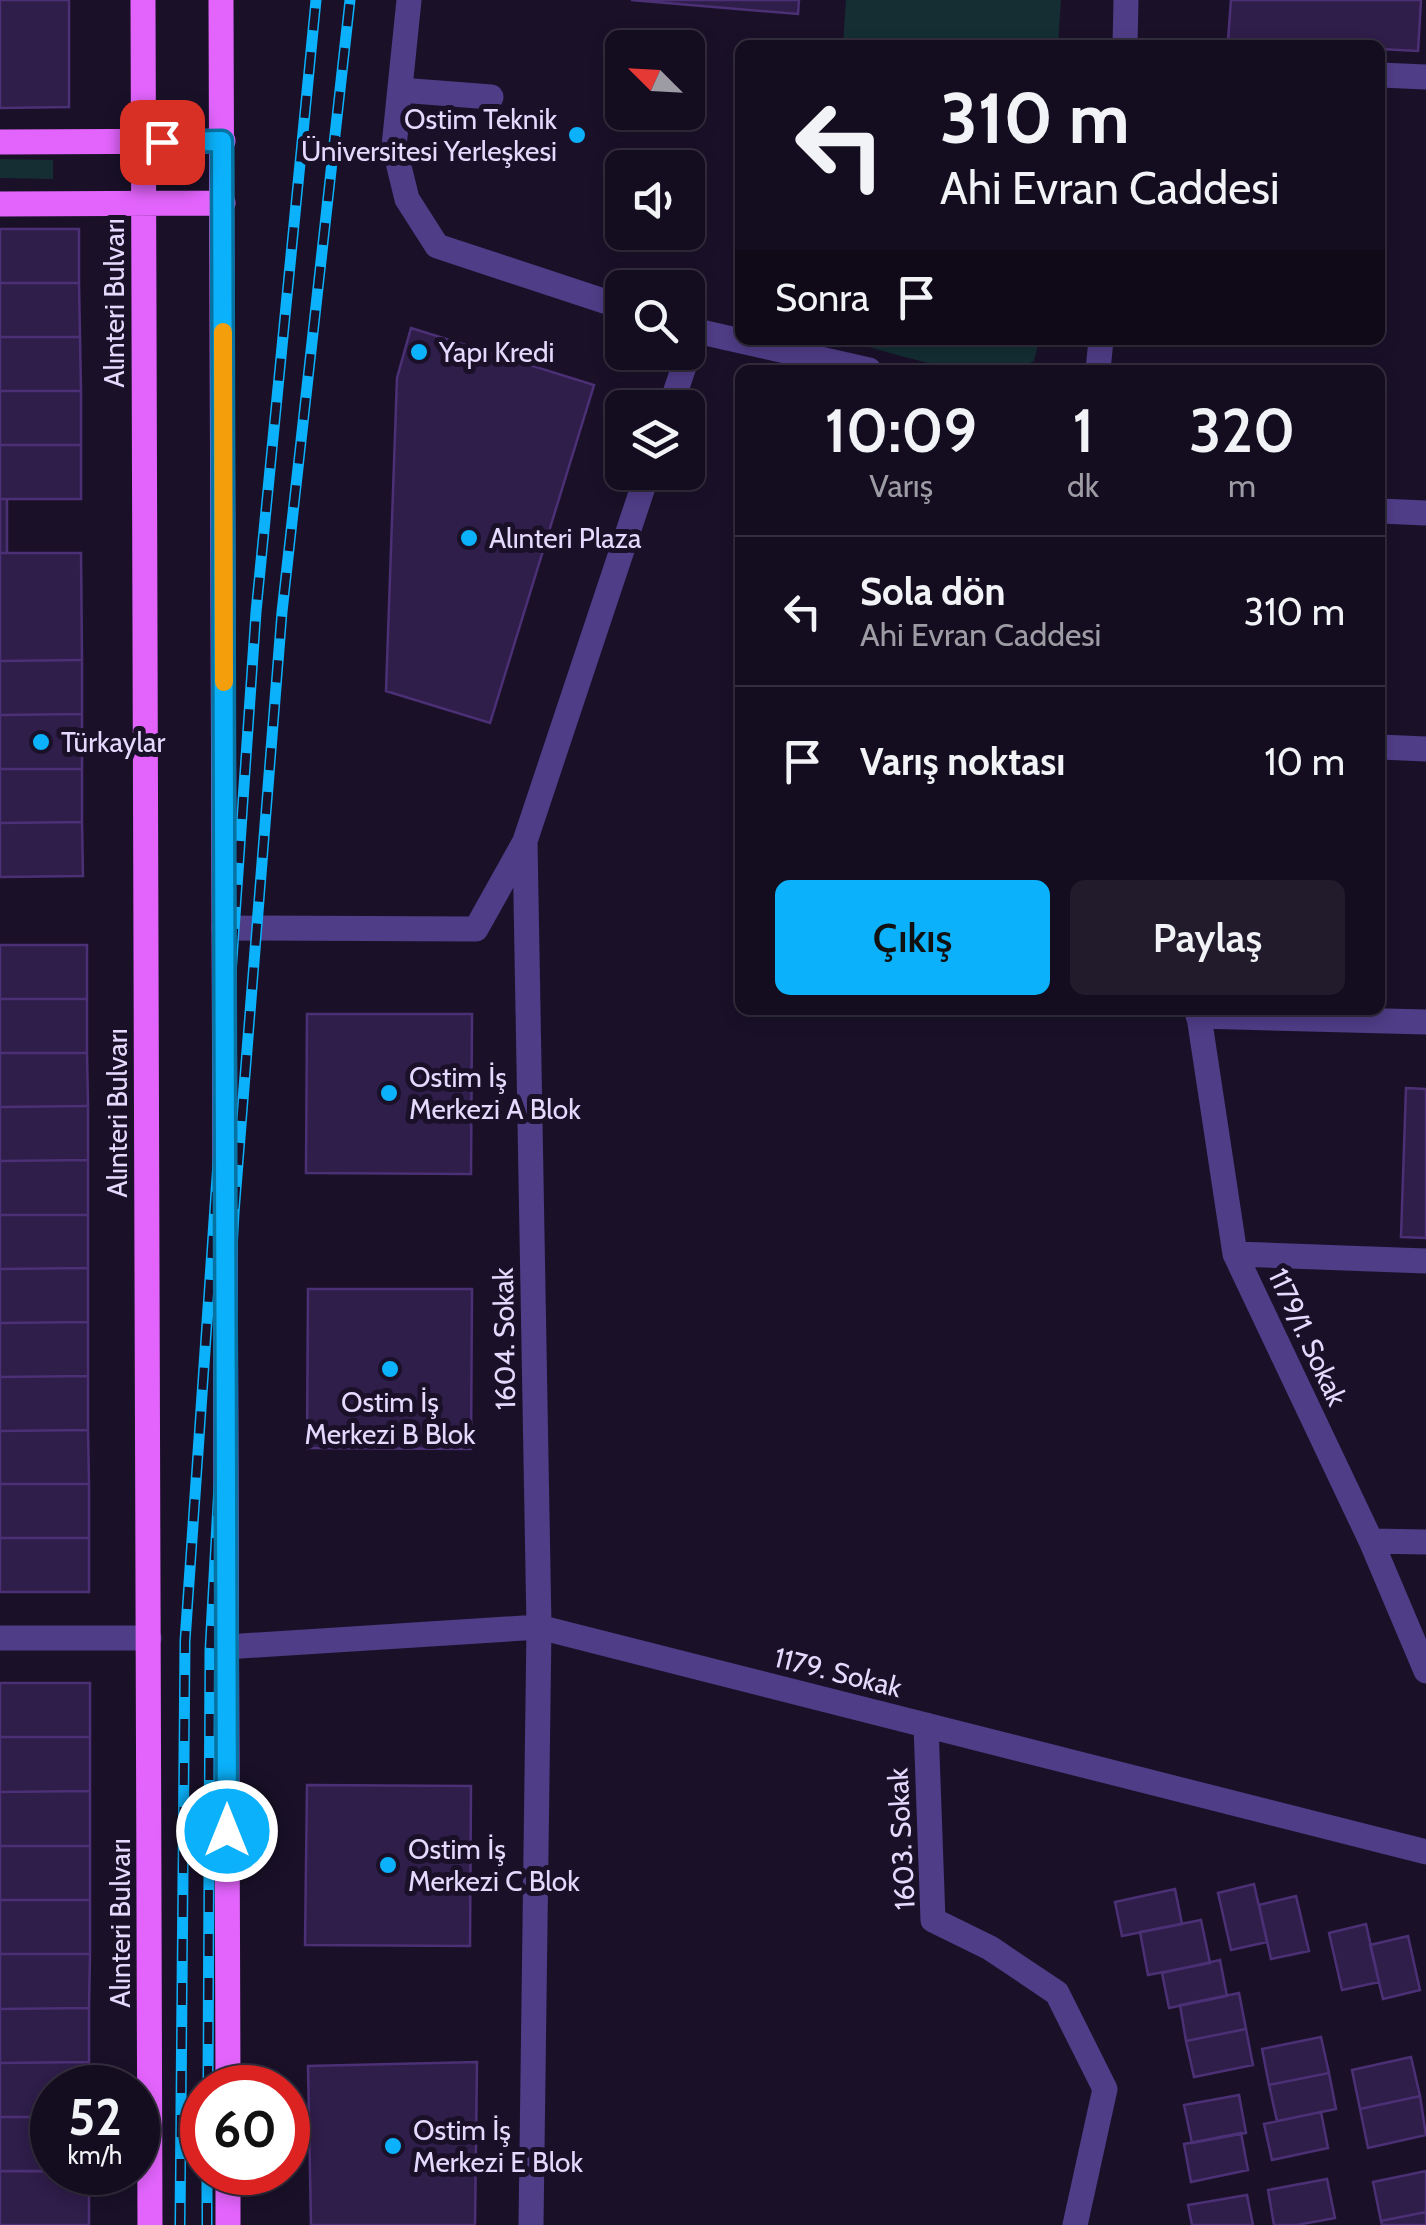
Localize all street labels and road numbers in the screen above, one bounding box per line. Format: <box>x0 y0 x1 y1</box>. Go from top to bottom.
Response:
street label: Alınteri Bulvarı <box>97 218 131 388</box>
street label: Alınteri Bulvarı <box>100 1028 134 1198</box>
street label: 1179/1. Sokak <box>1261 1263 1355 1412</box>
street label: 1604. Sokak <box>486 1267 522 1411</box>
street label: 1179. Sokak <box>771 1640 906 1704</box>
street label: 1603. Sokak <box>880 1767 922 1911</box>
street label: Alınteri Bulvarı <box>103 1838 137 2008</box>

